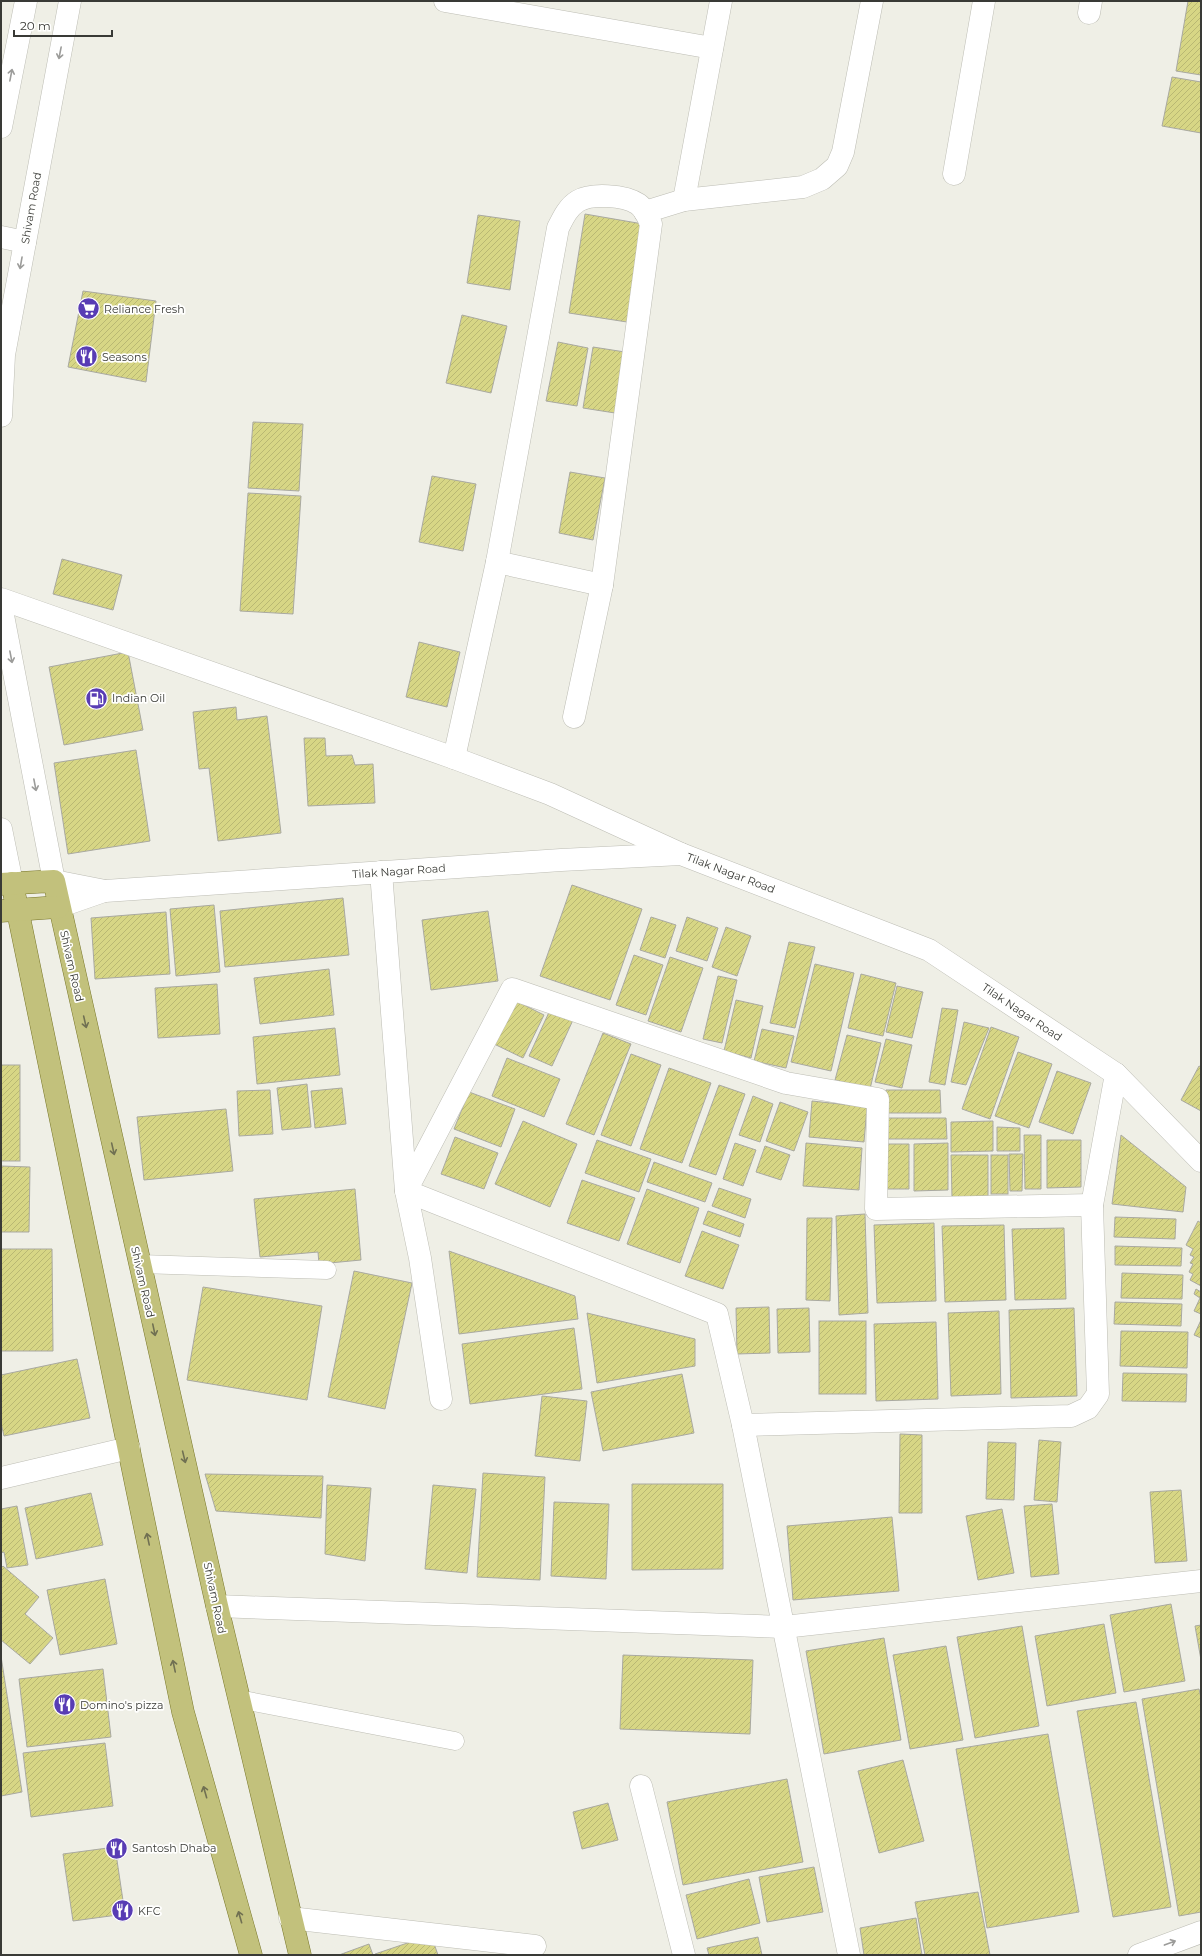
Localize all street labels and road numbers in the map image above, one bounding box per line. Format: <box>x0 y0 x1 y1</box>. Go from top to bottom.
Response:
street label: Shivam Road <box>18 171 44 245</box>
street label: Tilak Nagar Road <box>685 850 777 896</box>
street label: Tilak Nagar Road <box>352 861 446 881</box>
street label: Shivam Road <box>57 929 87 1003</box>
street label: Tilak Nagar Road <box>979 980 1065 1044</box>
street label: Shivam Road <box>128 1245 158 1319</box>
street label: Shivam Road <box>201 1561 229 1635</box>

